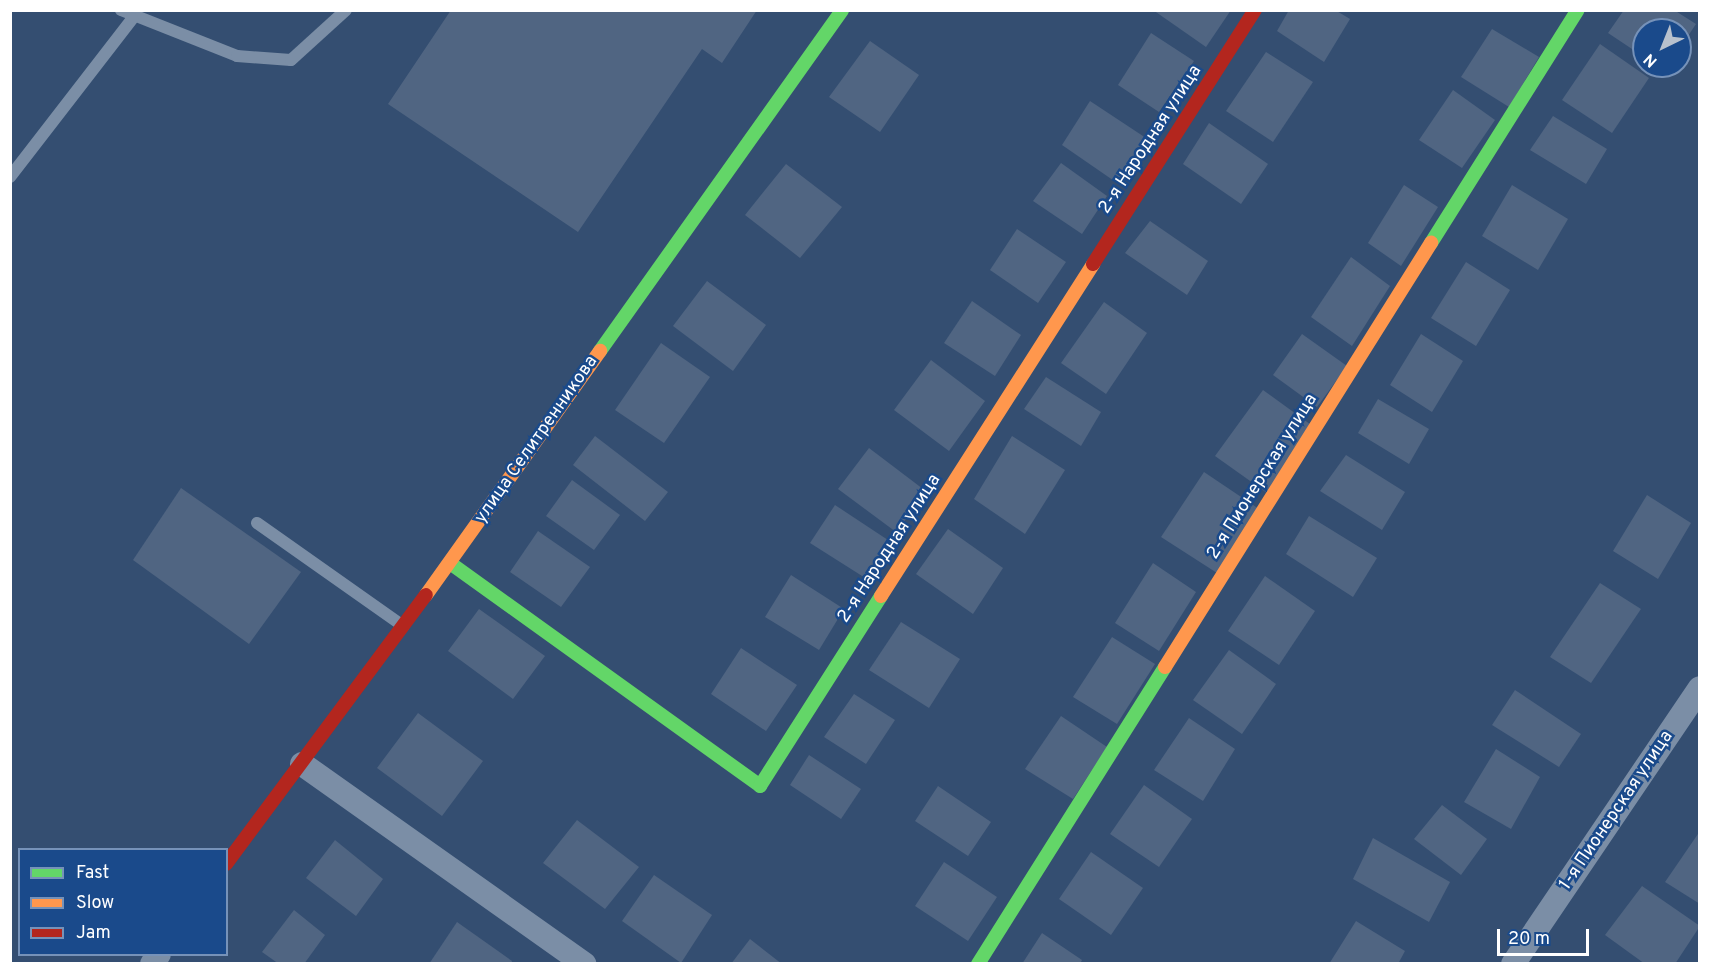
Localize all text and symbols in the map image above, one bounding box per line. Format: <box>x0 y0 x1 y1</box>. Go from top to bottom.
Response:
north arrow <box>1632 18 1692 78</box>
text: N <box>1640 48 1662 71</box>
street label: 2-я Народная улица <box>1095 62 1207 218</box>
street label: улица Селитренникова <box>471 352 603 528</box>
street label: 2-я Пионерская улица <box>1203 390 1323 564</box>
street label: 2-я Народная улица <box>834 471 946 627</box>
street label: 1-я Пионерская улица <box>1556 727 1678 895</box>
legend <box>18 848 228 956</box>
text: Fast <box>76 862 109 885</box>
text: Slow <box>76 892 114 915</box>
scale bar <box>1500 917 1592 955</box>
text: Jam <box>76 922 111 945</box>
text: 20 m <box>1508 928 1550 951</box>

